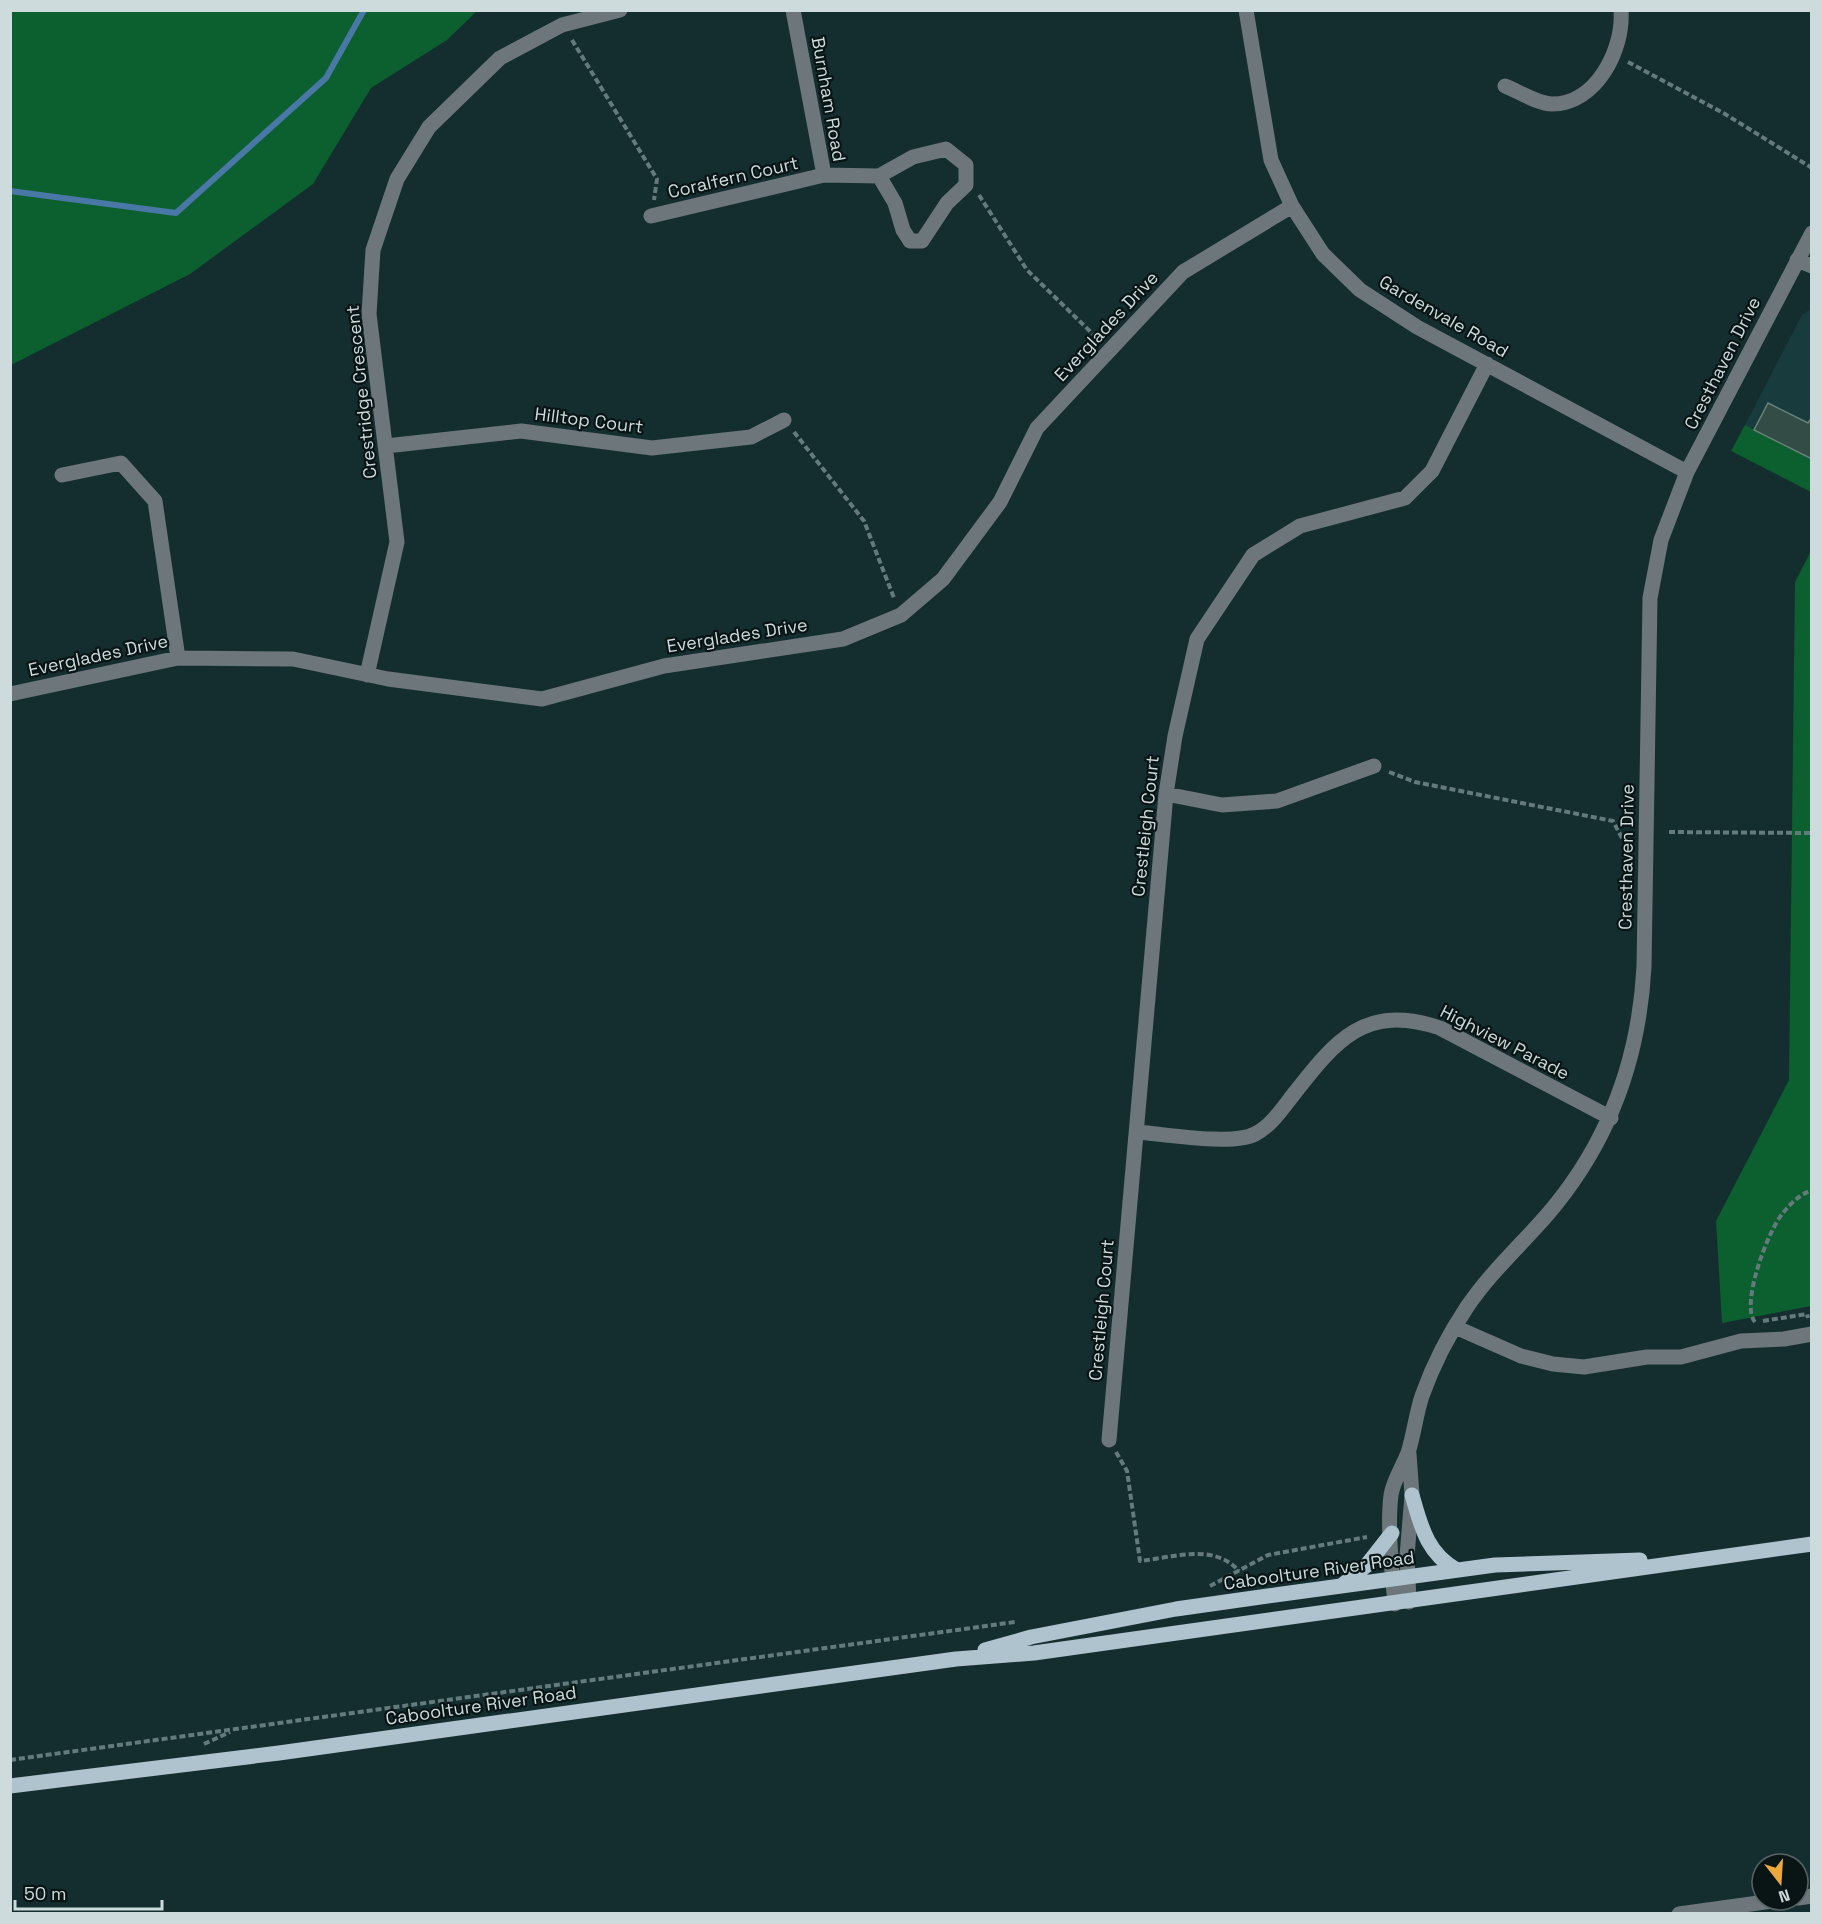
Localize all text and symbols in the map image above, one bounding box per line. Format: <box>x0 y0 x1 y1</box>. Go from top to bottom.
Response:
street label: Burnham Road <box>807 35 851 163</box>
street label: Coralfern Court <box>665 151 801 203</box>
street label: Everglades Drive <box>1049 266 1163 386</box>
street label: Gardenvale Road <box>1375 270 1513 362</box>
street label: Cresthaven Drive <box>1679 293 1765 433</box>
street label: Crestridge Crescent <box>340 304 382 480</box>
street label: Hilltop Court <box>533 402 645 438</box>
street label: Everglades Drive <box>665 613 809 657</box>
street label: Everglades Drive <box>26 629 170 681</box>
street label: Crestleigh Court <box>1126 754 1164 898</box>
street label: Cresthaven Drive <box>1613 784 1639 930</box>
street label: Highview Parade <box>1437 1000 1573 1084</box>
street label: Crestleigh Court <box>1083 1238 1119 1382</box>
street label: Caboolture River Road <box>1222 1545 1416 1595</box>
street label: Caboolture River Road <box>384 1680 578 1730</box>
north arrow <box>1750 1852 1810 1912</box>
scale bar <box>15 1873 162 1911</box>
text: 50 m <box>24 1882 66 1905</box>
text: N <box>1776 1884 1792 1907</box>

